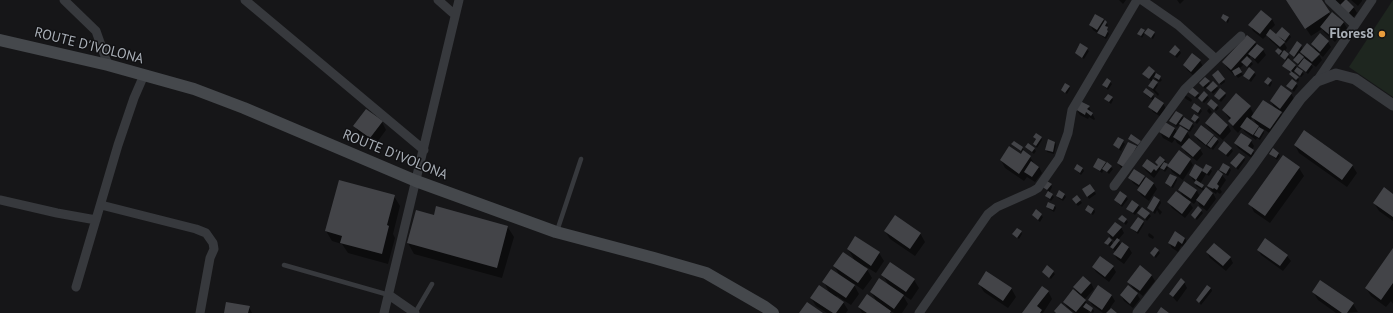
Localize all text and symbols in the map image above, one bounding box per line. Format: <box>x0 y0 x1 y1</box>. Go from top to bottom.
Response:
street label: ROUTE D'IVOLONA <box>33 24 145 68</box>
place label: Flores8 <box>1329 26 1374 42</box>
marker: Flores8 <box>1377 29 1387 39</box>
street label: ROUTE D'IVOLONA <box>340 126 450 184</box>

